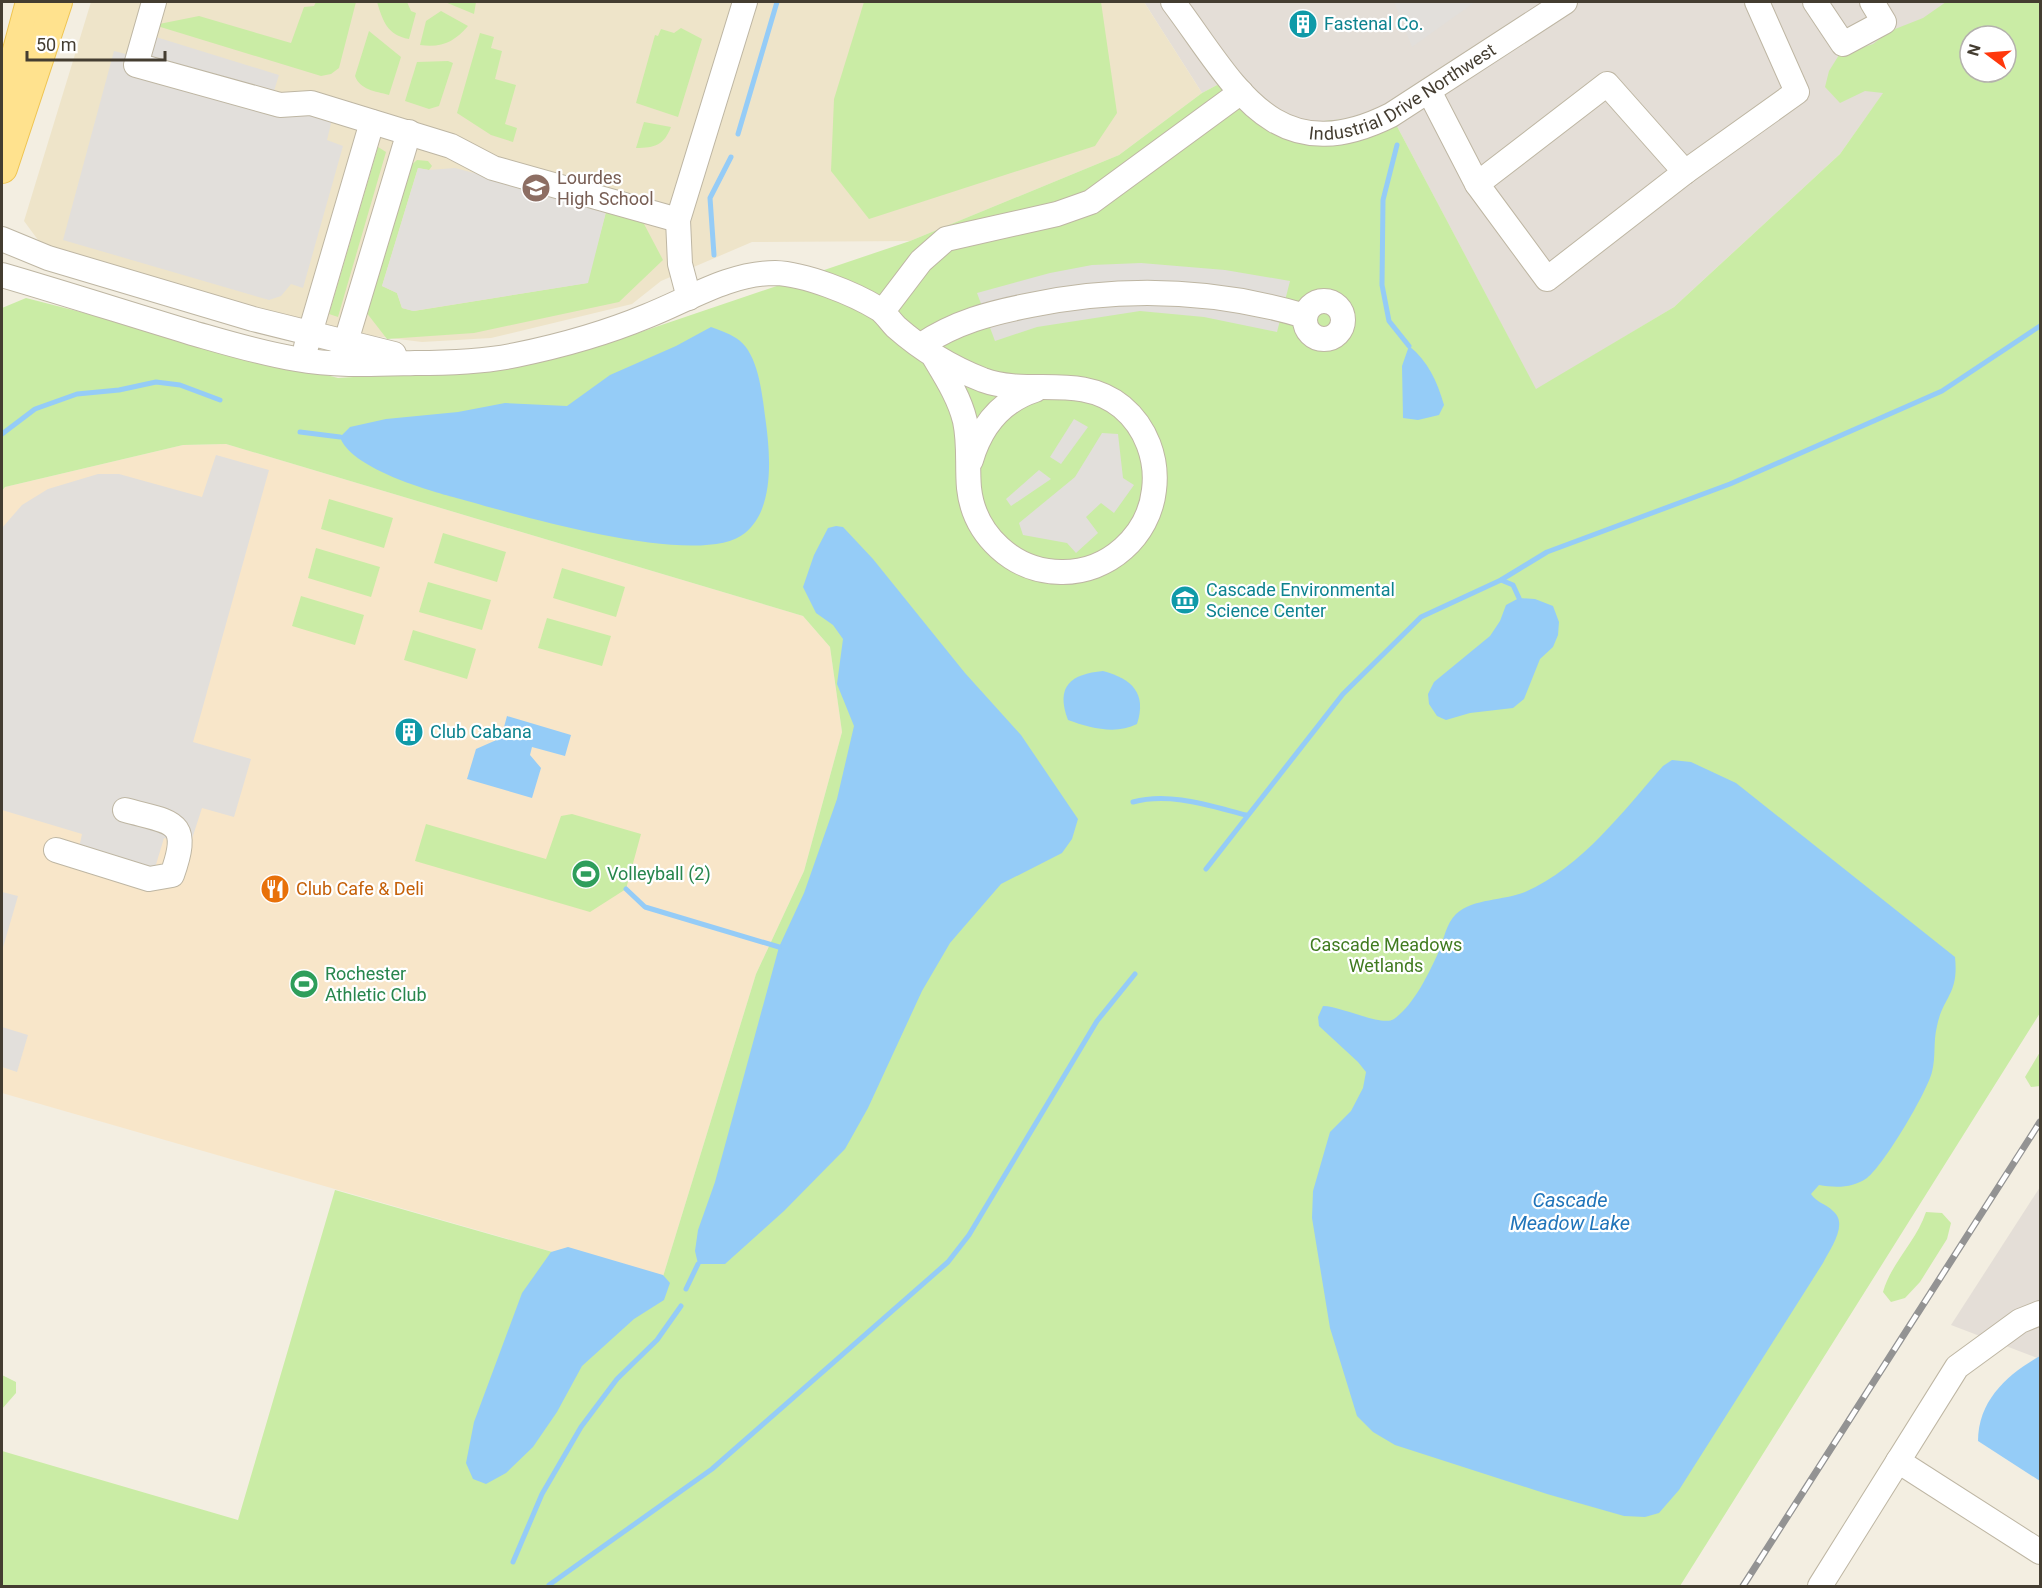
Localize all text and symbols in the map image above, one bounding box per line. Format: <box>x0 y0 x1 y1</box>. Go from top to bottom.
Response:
building icon: Fastenal Co. <box>1287 8 1319 40</box>
place label: Fastenal Co. <box>1324 13 1423 34</box>
scale bar <box>27 24 165 62</box>
north arrow <box>1958 24 2018 84</box>
text: 50 m <box>36 34 76 55</box>
street label: Industrial Drive Northwest <box>1308 39 1500 144</box>
text: N <box>1963 42 1985 58</box>
place label: Lourdes High School <box>557 167 654 209</box>
school or university icon: Lourdes High School <box>520 172 552 204</box>
place label: Cascade Environmental Science Center <box>1206 579 1395 621</box>
museum icon: Cascade Environmental Science Center <box>1169 584 1201 616</box>
building icon: Club Cabana <box>393 716 425 748</box>
place label: Club Cabana <box>430 721 532 742</box>
sports icon: Volleyball (2) <box>570 858 602 890</box>
place label: Volleyball (2) <box>607 863 711 885</box>
restaurant icon: Club Cafe & Deli <box>259 873 291 905</box>
place label: Club Cafe & Deli <box>296 878 424 899</box>
park label: Cascade Meadows Wetlands <box>1310 934 1462 976</box>
place label: Rochester Athletic Club <box>325 963 427 1005</box>
sports icon: Rochester Athletic Club <box>288 968 320 1000</box>
water label: Cascade Meadow Lake <box>1510 1188 1630 1235</box>

